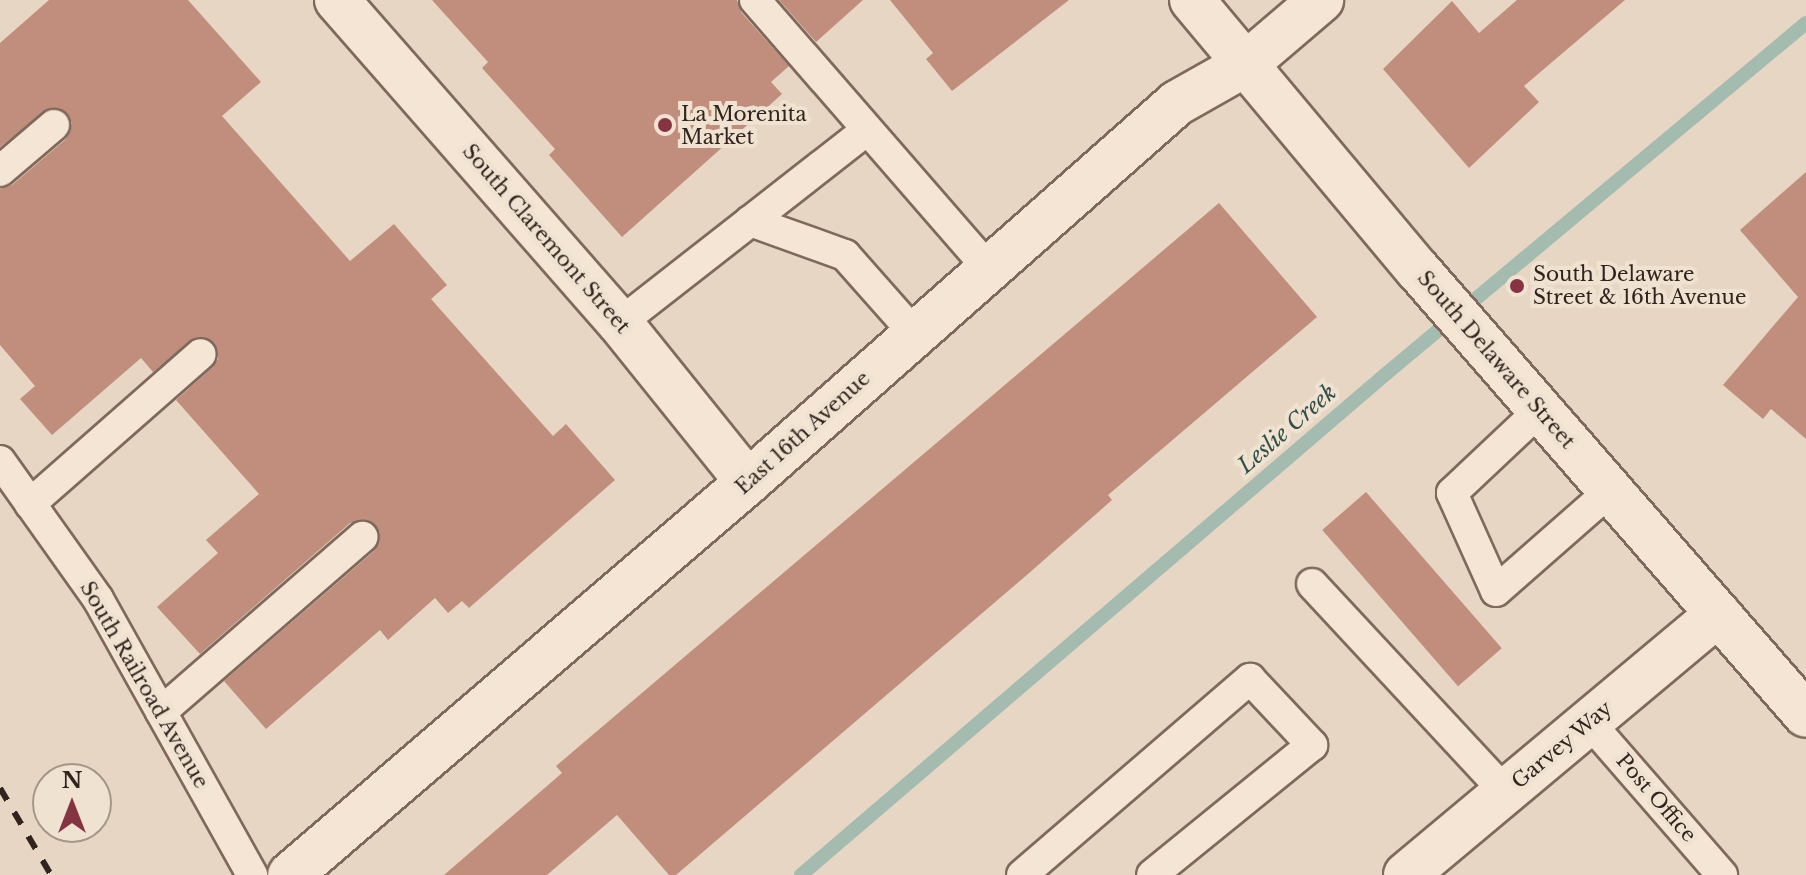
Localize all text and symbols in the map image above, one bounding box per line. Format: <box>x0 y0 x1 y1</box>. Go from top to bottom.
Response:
place label: La Morenita Market <box>681 102 807 149</box>
marker: La Morenita Market <box>656 116 674 134</box>
street label: South Claremont Street <box>457 140 635 338</box>
place label: South Delaware Street & 16th Avenue <box>1533 262 1747 309</box>
street label: South Delaware Street <box>1412 266 1580 454</box>
marker: South Delaware Street & 16th Avenue <box>1508 277 1526 295</box>
street label: East 16th Avenue <box>731 366 875 500</box>
water label: Leslie Creek <box>1232 379 1342 479</box>
street label: South Railroad Avenue <box>75 577 213 793</box>
street label: Garvey Way <box>1507 696 1617 794</box>
street label: Post Office <box>1611 749 1701 847</box>
north arrow <box>32 763 112 843</box>
text: N <box>62 767 82 794</box>

